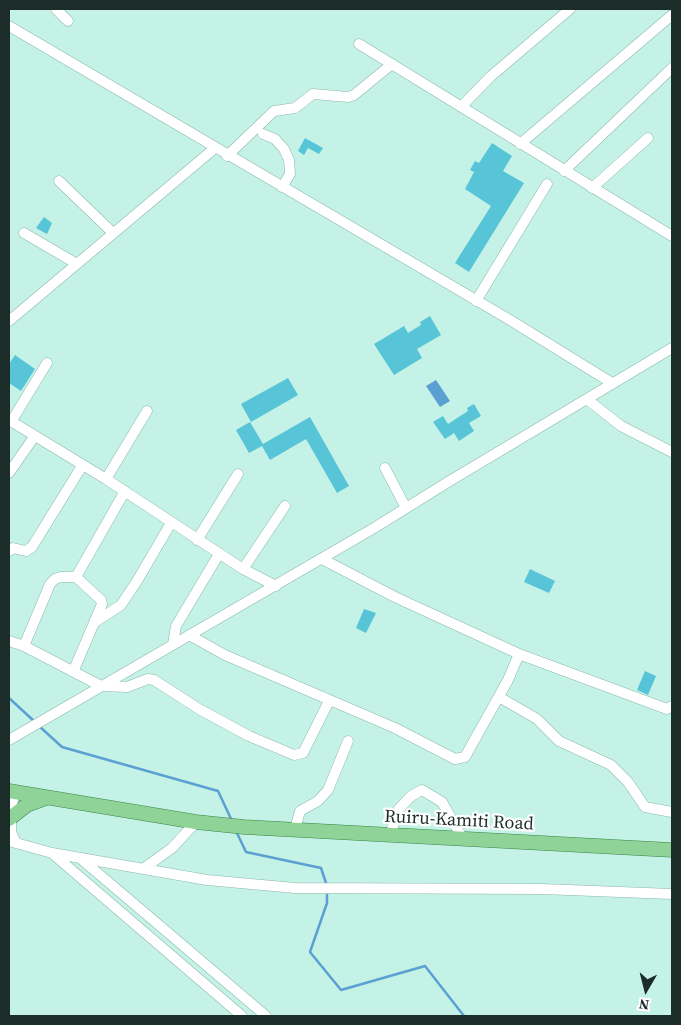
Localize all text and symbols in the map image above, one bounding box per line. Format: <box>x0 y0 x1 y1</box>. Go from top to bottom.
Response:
street label: Ruiru-Kamiti Road <box>384 806 534 836</box>
north arrow <box>621 965 671 1015</box>
text: N <box>637 994 650 1015</box>

